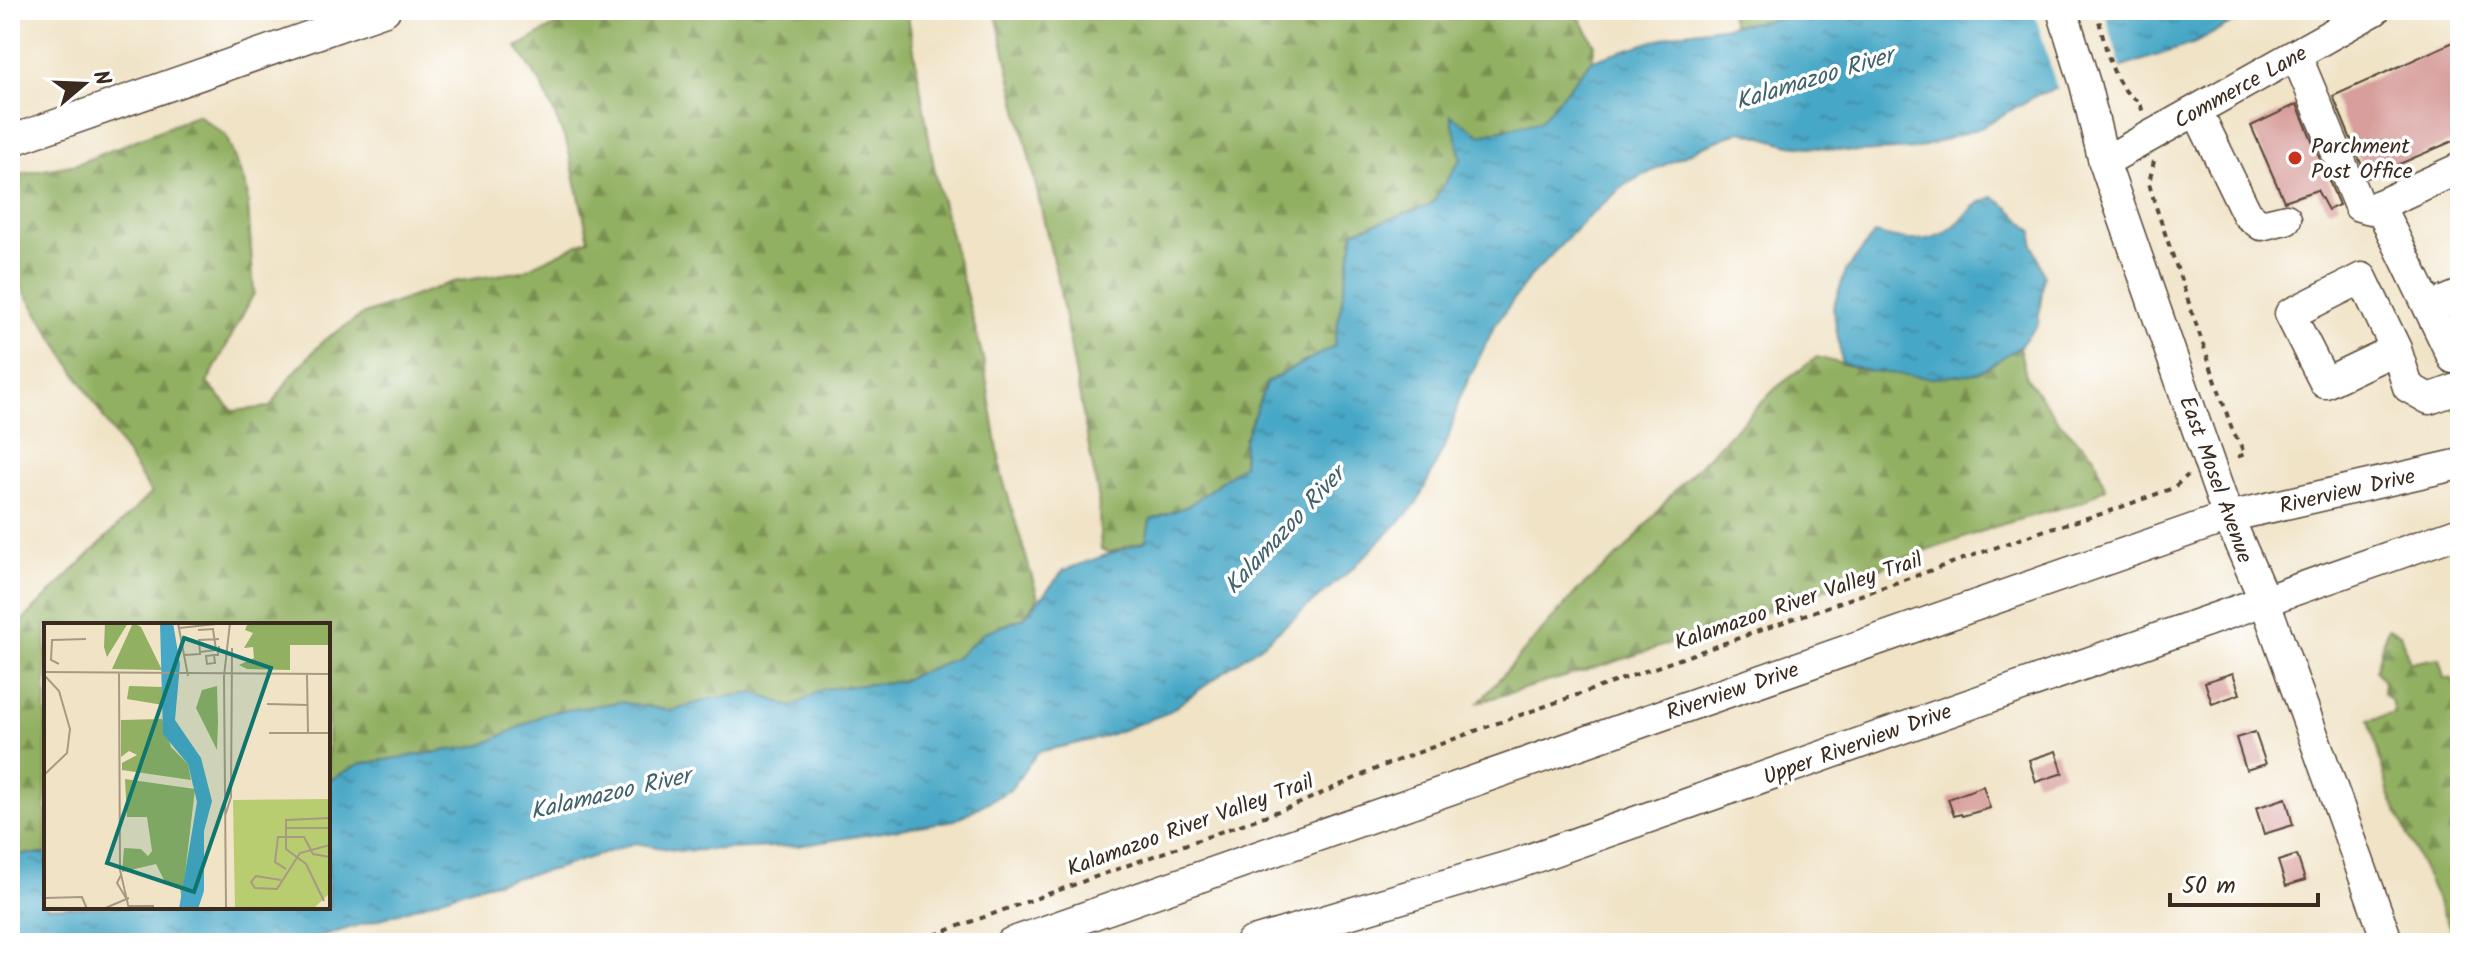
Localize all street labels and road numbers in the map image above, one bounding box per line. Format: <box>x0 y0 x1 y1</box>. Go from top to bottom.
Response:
street label: Commerce Lane <box>2168 37 2314 139</box>
street label: East Mosel Avenue <box>2168 391 2261 568</box>
street label: Riverview Drive <box>2276 460 2419 525</box>
street label: Kalamazoo River Valley Trail <box>1670 543 1928 661</box>
street label: Riverview Drive <box>1662 653 1804 731</box>
street label: Upper Riverview Drive <box>1759 695 1957 796</box>
street label: Kalamazoo River Valley Trail <box>1062 765 1320 887</box>

